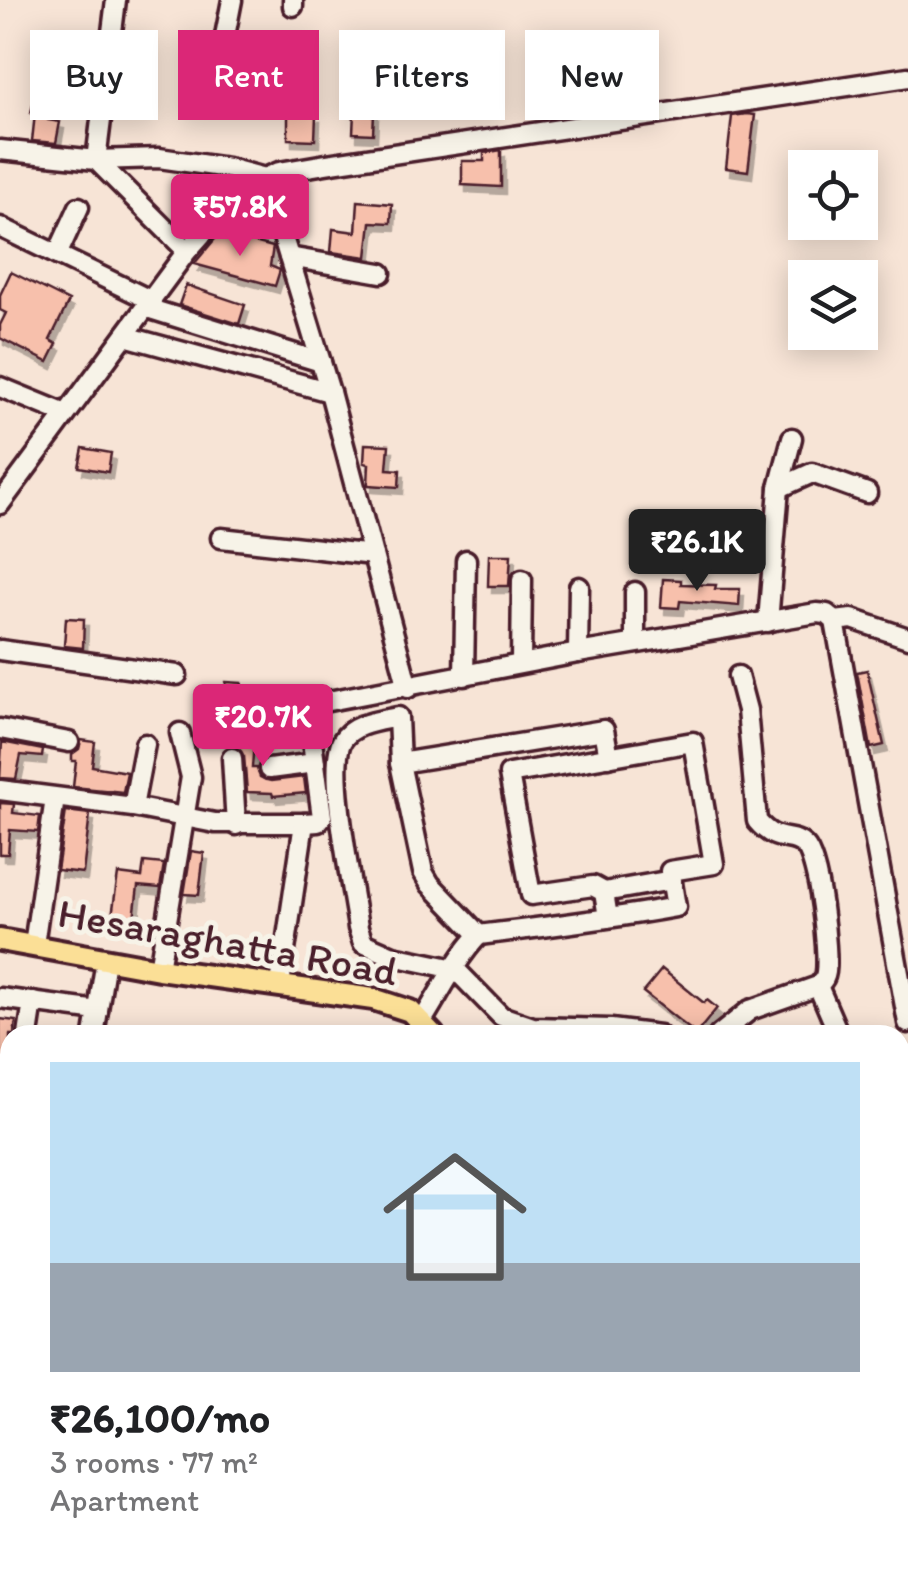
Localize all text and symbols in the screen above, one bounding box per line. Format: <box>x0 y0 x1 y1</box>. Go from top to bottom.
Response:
chip: Buy <box>30 30 158 120</box>
chip: Rent <box>178 30 319 120</box>
chip: Filters <box>339 30 505 120</box>
chip: New <box>525 30 659 120</box>
map controls <box>788 150 878 350</box>
button: locate <box>788 150 878 240</box>
pin: ₹57.8K <box>159 174 321 259</box>
text: ₹57.8K <box>193 187 287 225</box>
button: layers <box>788 260 878 350</box>
pin: ₹26.1K <box>616 509 778 594</box>
text: ₹26.1K <box>651 522 743 560</box>
pin: ₹20.7K <box>182 684 344 769</box>
text: ₹20.7K <box>215 697 311 735</box>
street label: Hesaraghatta Road <box>54 887 402 996</box>
icon: home <box>365 1127 545 1307</box>
text: ₹26,100/mo <box>50 1392 270 1443</box>
text: 3 rooms · 77 m² <box>50 1443 258 1481</box>
text: Apartment <box>50 1481 199 1519</box>

